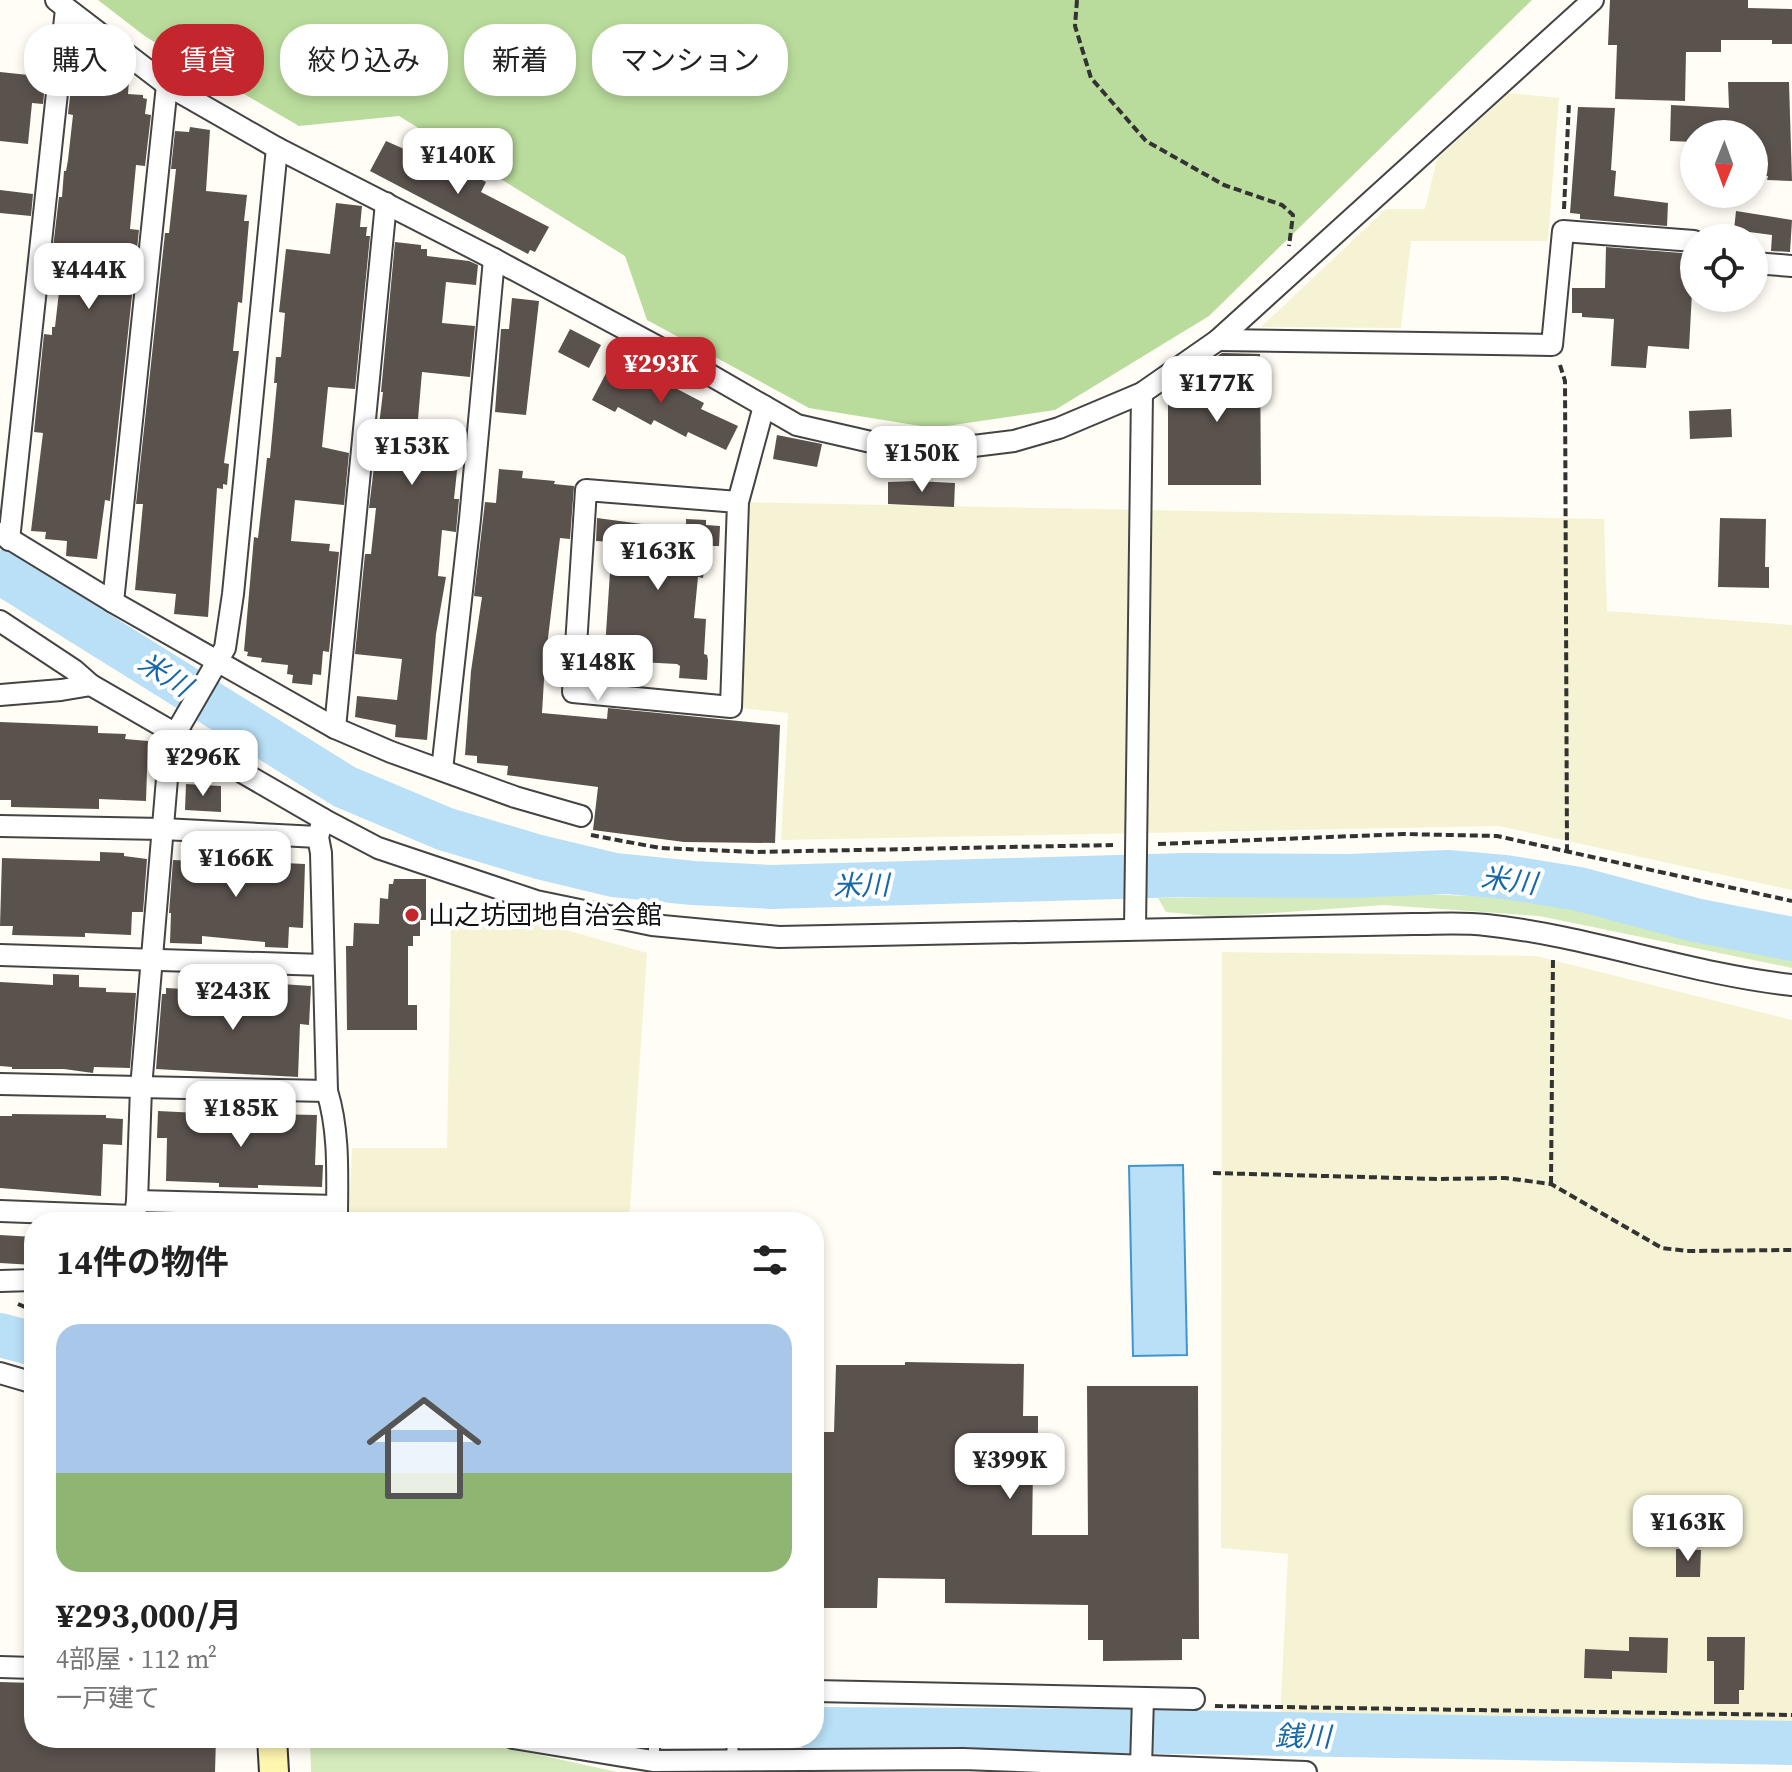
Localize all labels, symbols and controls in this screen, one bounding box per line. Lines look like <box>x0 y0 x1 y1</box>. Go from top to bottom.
chip: 購入 <box>24 24 136 96</box>
chip: 賃貸 <box>152 24 264 96</box>
chip: 絞り込み <box>280 24 448 96</box>
chip: 新着 <box>464 24 576 96</box>
chip: マンション <box>592 24 788 96</box>
north arrow <box>1680 120 1768 208</box>
map controls <box>1680 120 1768 312</box>
pin: ¥140K <box>402 128 514 196</box>
text: ¥140K <box>421 136 495 172</box>
button: locate <box>1680 224 1768 312</box>
pin: ¥444K <box>33 243 145 311</box>
text: ¥444K <box>52 251 126 287</box>
pin: ¥293K <box>605 337 717 405</box>
text: ¥293K <box>624 345 698 381</box>
pin: ¥177K <box>1161 356 1273 424</box>
text: ¥177K <box>1180 364 1254 400</box>
pin: ¥153K <box>356 419 468 487</box>
pin: ¥150K <box>866 426 978 494</box>
text: ¥153K <box>375 427 449 463</box>
text: ¥150K <box>885 434 959 470</box>
pin: ¥163K <box>602 524 714 592</box>
text: ¥163K <box>621 532 695 568</box>
pin: ¥148K <box>542 635 654 703</box>
water label: 米川 <box>131 643 201 707</box>
text: ¥148K <box>561 643 635 679</box>
pin: ¥296K <box>147 730 259 798</box>
text: ¥296K <box>166 738 240 774</box>
pin: ¥166K <box>180 831 292 899</box>
text: ¥166K <box>199 839 273 875</box>
water label: 米川 <box>1479 858 1542 903</box>
water label: 米川 <box>833 865 892 904</box>
place label: 山之坊団地自治会館 <box>428 897 662 933</box>
marker: 山之坊団地自治会館 <box>403 906 421 924</box>
pin: ¥243K <box>177 964 289 1032</box>
text: ¥243K <box>196 972 270 1008</box>
pin: ¥185K <box>185 1081 297 1149</box>
text: ¥185K <box>204 1089 278 1125</box>
icon: filters <box>748 1238 792 1282</box>
text: 14件の物件 <box>56 1239 229 1285</box>
icon: home <box>352 1376 496 1520</box>
pin: ¥399K <box>954 1433 1066 1501</box>
text: ¥399K <box>973 1441 1047 1477</box>
pin: ¥163K <box>1632 1495 1744 1563</box>
text: ¥163K <box>1651 1503 1725 1539</box>
text: ¥293,000/月 <box>56 1592 242 1638</box>
text: 4部屋 · 112 m² <box>56 1641 217 1677</box>
text: 一戸建て <box>56 1680 160 1716</box>
water label: 銭川 <box>1275 1717 1334 1756</box>

